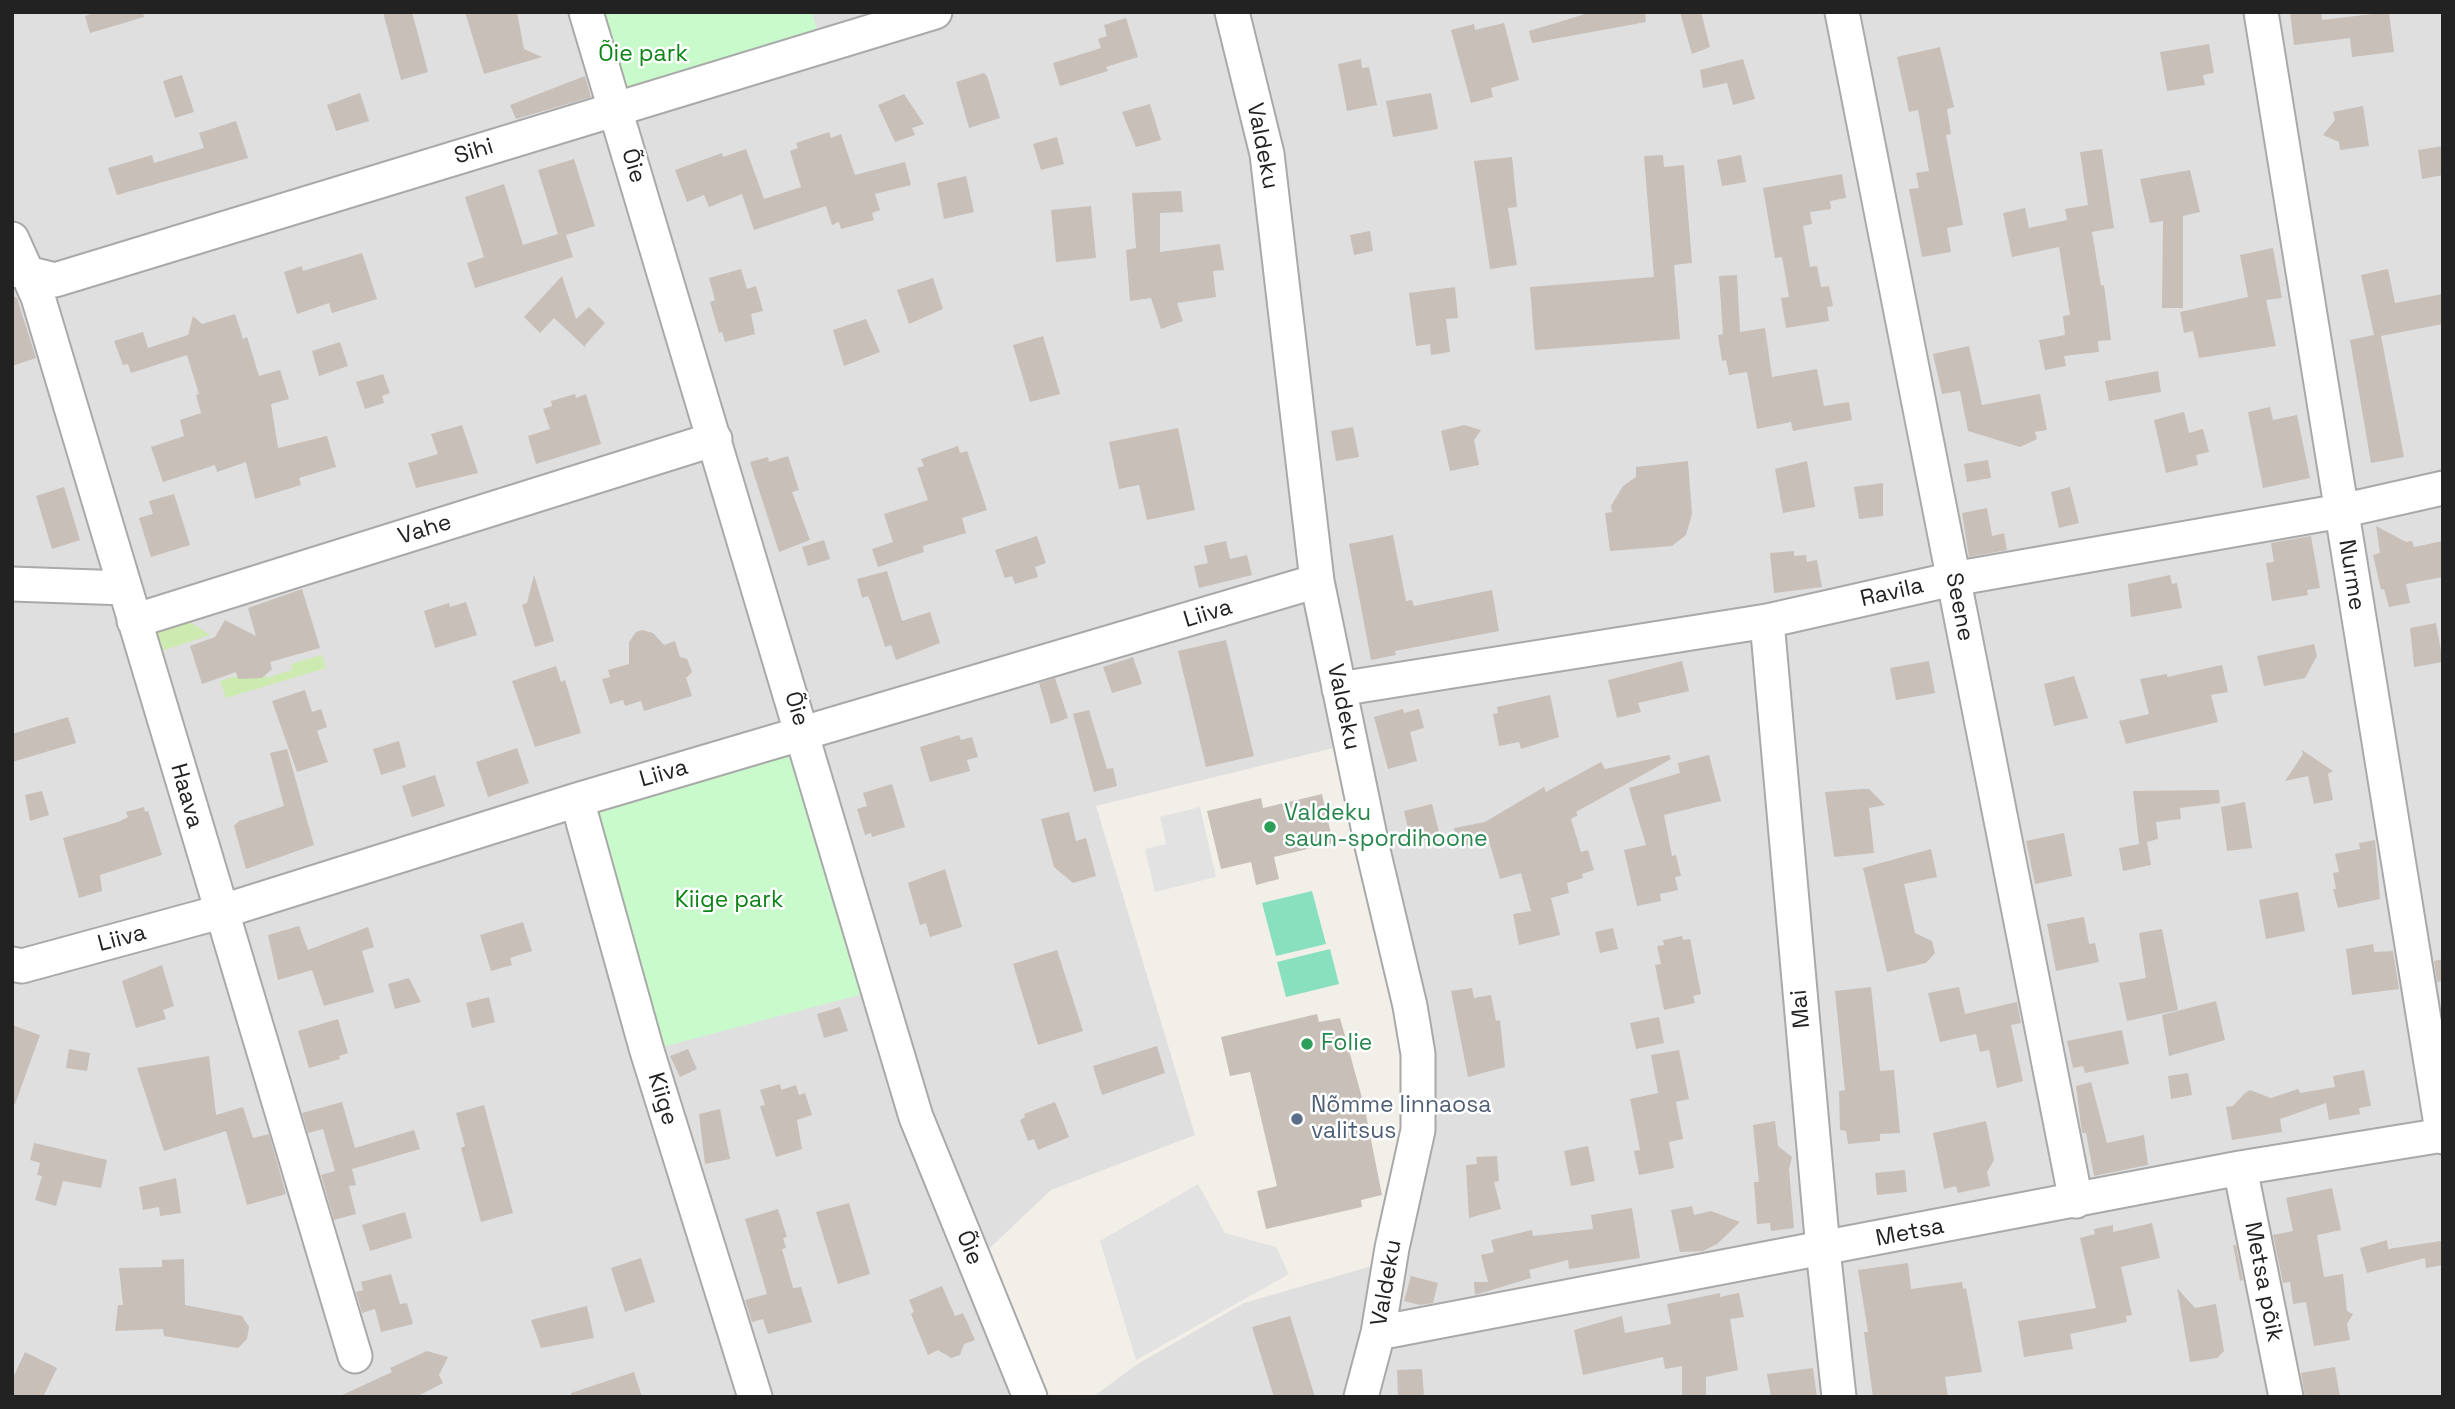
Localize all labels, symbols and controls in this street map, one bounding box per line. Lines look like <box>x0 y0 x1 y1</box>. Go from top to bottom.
park label: Õie park <box>598 41 688 69</box>
street label: Valdeku <box>1240 101 1284 191</box>
street label: Sihi <box>451 133 497 171</box>
street label: Õie <box>615 145 651 187</box>
street label: Vahe <box>395 509 455 551</box>
street label: Nurme <box>2332 538 2370 612</box>
street label: Seene <box>1939 570 1979 644</box>
street label: Ravila <box>1858 572 1926 614</box>
street label: Liiva <box>1180 594 1236 634</box>
street label: Valdeku <box>1320 662 1366 752</box>
street label: Õie <box>778 688 814 730</box>
street label: Liiva <box>637 754 691 794</box>
street label: Haava <box>164 760 208 832</box>
place label: Valdeku saun-spordihoone <box>1284 800 1488 854</box>
marker: Valdeku saun-spordihoone <box>1262 819 1278 835</box>
park label: Kiige park <box>675 887 783 915</box>
street label: Liiva <box>95 919 149 959</box>
street label: Mai <box>1786 988 1816 1030</box>
place label: Folie <box>1321 1030 1372 1058</box>
marker: Folie <box>1299 1036 1315 1052</box>
street label: Kiige <box>641 1069 683 1129</box>
place label: Nõmme linnaosa valitsus <box>1311 1092 1491 1146</box>
marker: Nõmme linnaosa valitsus <box>1289 1111 1305 1127</box>
street label: Metsa <box>1874 1213 1946 1253</box>
street label: Metsa põik <box>2238 1220 2288 1344</box>
street label: Õie <box>950 1227 988 1269</box>
street label: Valdeku <box>1366 1238 1408 1328</box>

